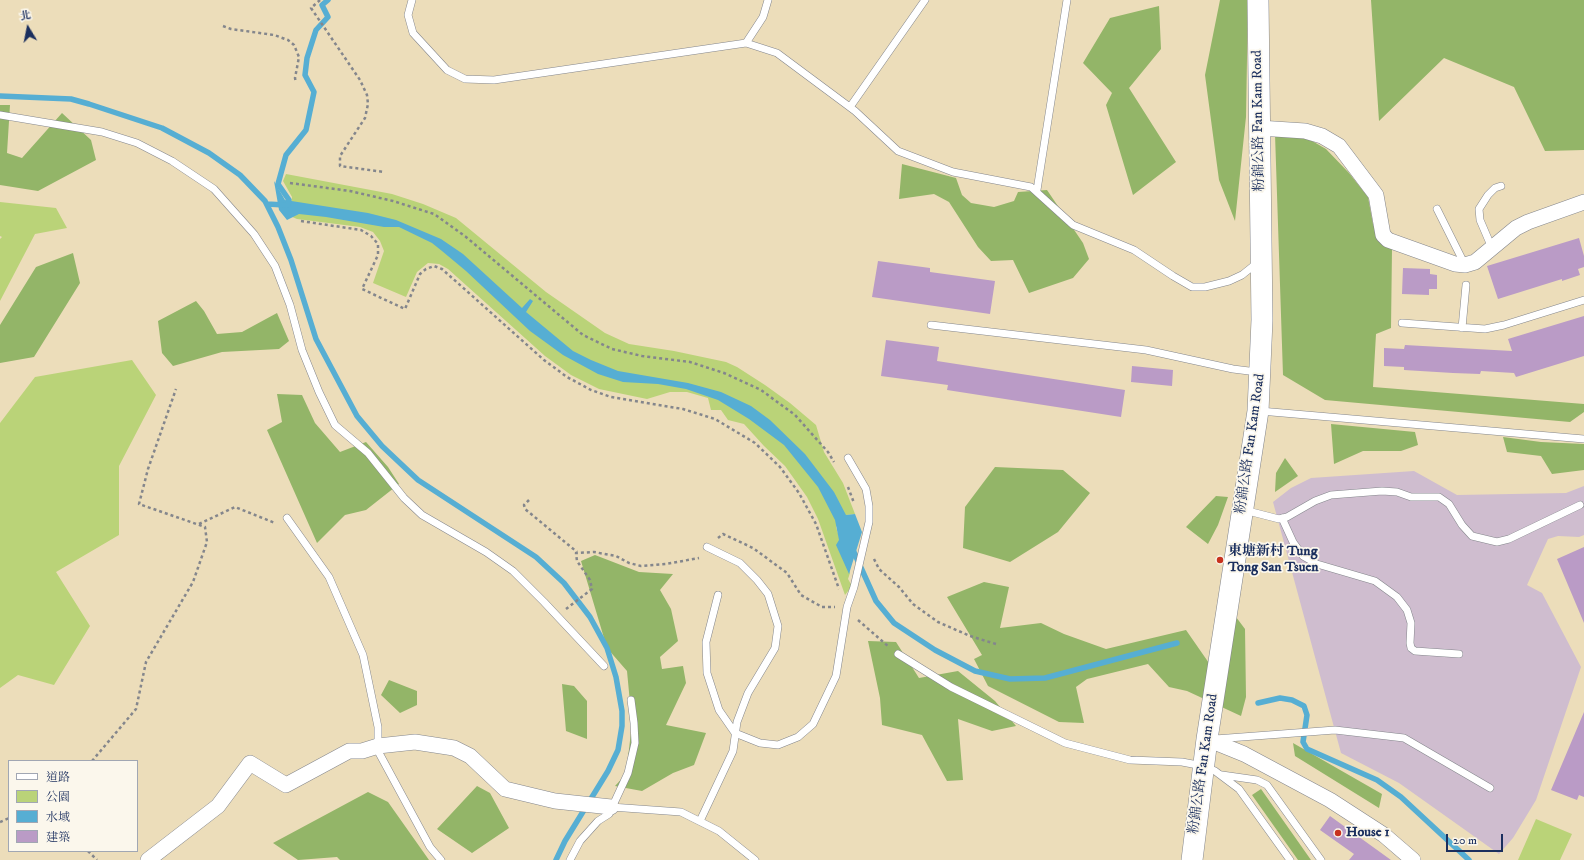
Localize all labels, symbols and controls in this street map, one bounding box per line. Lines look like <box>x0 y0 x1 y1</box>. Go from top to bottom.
north arrow <box>8 8 48 48</box>
text: 北 <box>19 8 33 24</box>
street label: 粉錦公路 Fan Kam Road <box>1249 50 1269 192</box>
street label: 粉錦公路 Fan Kam Road <box>1233 373 1269 515</box>
place label: 東塘新村 Tung Tong San Tsuen <box>1228 544 1319 576</box>
marker: 東塘新村 Tung Tong San Tsuen <box>1215 555 1225 565</box>
street label: 粉錦公路 Fan Kam Road <box>1186 693 1222 835</box>
legend <box>8 760 138 852</box>
text: 道路 <box>46 770 70 785</box>
text: 公園 <box>46 790 70 805</box>
text: 水域 <box>46 810 70 825</box>
place label: House 1 <box>1346 825 1390 841</box>
scale bar <box>1448 826 1505 852</box>
marker: House 1 <box>1333 828 1343 838</box>
text: 建築 <box>46 830 70 845</box>
text: 20 m <box>1453 833 1477 848</box>

